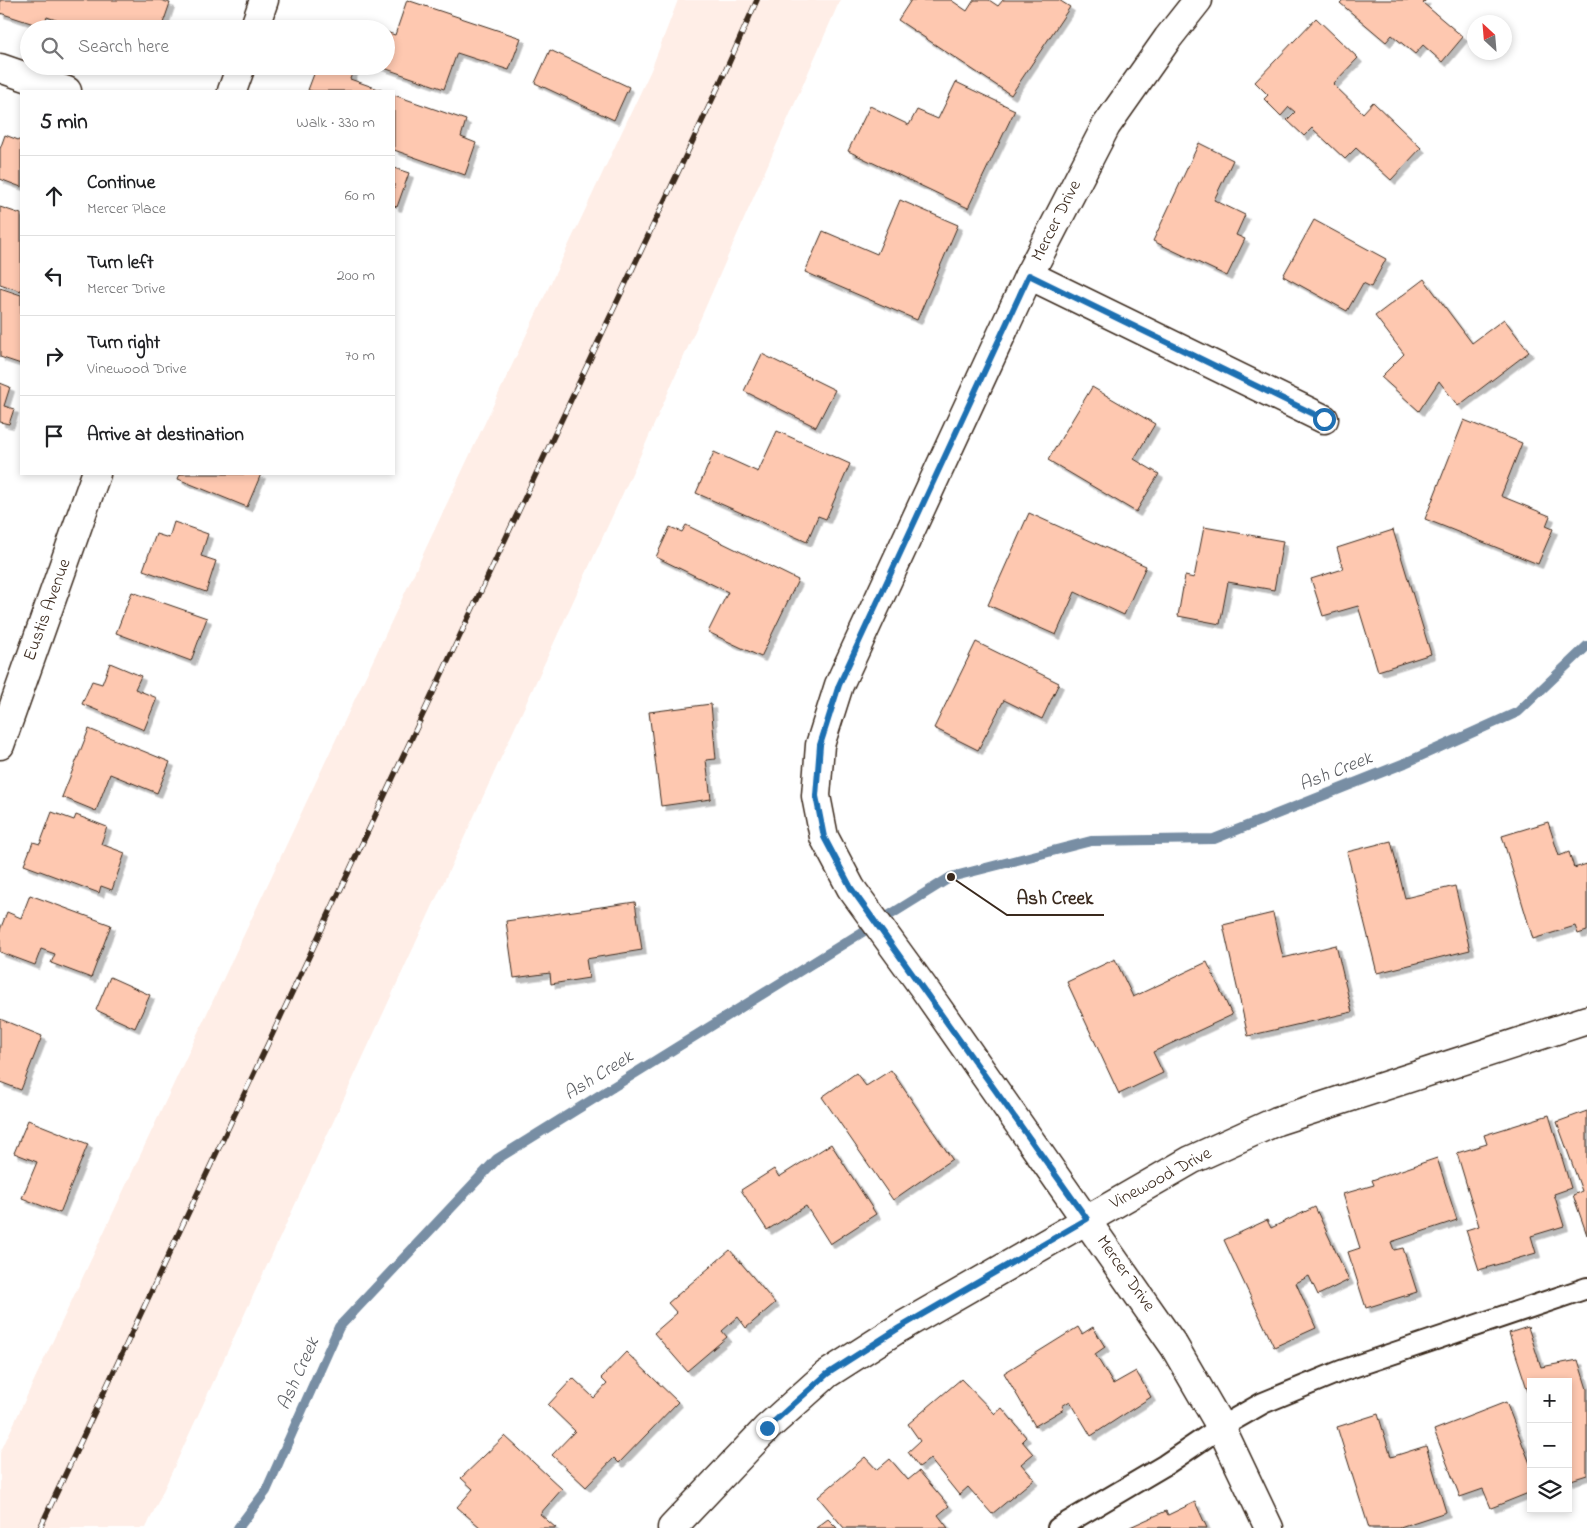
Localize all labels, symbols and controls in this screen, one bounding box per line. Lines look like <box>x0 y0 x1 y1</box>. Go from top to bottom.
north arrow <box>1467 15 1512 60</box>
search box <box>20 20 395 75</box>
icon: search <box>38 34 66 62</box>
text: Search here <box>78 34 169 61</box>
text: 5 min <box>40 108 88 138</box>
text: Walk · 330 m <box>296 111 375 135</box>
text: Continue <box>87 170 155 197</box>
street label: Mercer Drive <box>1025 175 1089 266</box>
icon: ahead <box>40 182 68 210</box>
text: 60 m <box>345 184 375 208</box>
text: Mercer Place <box>87 197 166 221</box>
text: Turn left <box>87 250 154 277</box>
icon: left <box>40 262 68 290</box>
text: 200 m <box>337 264 375 288</box>
text: Mercer Drive <box>87 277 165 301</box>
text: Turn right <box>87 330 160 357</box>
icon: right <box>40 342 68 370</box>
text: 70 m <box>345 344 375 368</box>
text: Vinewood Drive <box>87 357 187 381</box>
route start <box>1313 408 1336 431</box>
icon: arrive <box>40 422 68 450</box>
text: Arrive at destination <box>87 422 244 449</box>
street label: Eustis Avenue <box>17 554 79 665</box>
water label: Ash Creek <box>1295 745 1377 799</box>
callout: Ash Creek <box>1007 881 1104 915</box>
text: Ash Creek <box>1017 886 1094 913</box>
water label: Ash Creek <box>559 1044 639 1108</box>
street label: Vinewood Drive <box>1105 1141 1217 1217</box>
street label: Mercer Drive <box>1089 1230 1162 1318</box>
water label: Ash Creek <box>271 1333 327 1415</box>
map controls <box>1527 1378 1572 1513</box>
button: + <box>1527 1378 1572 1423</box>
route end <box>756 1417 779 1440</box>
button: − <box>1527 1423 1572 1468</box>
button: layers <box>1527 1468 1572 1513</box>

